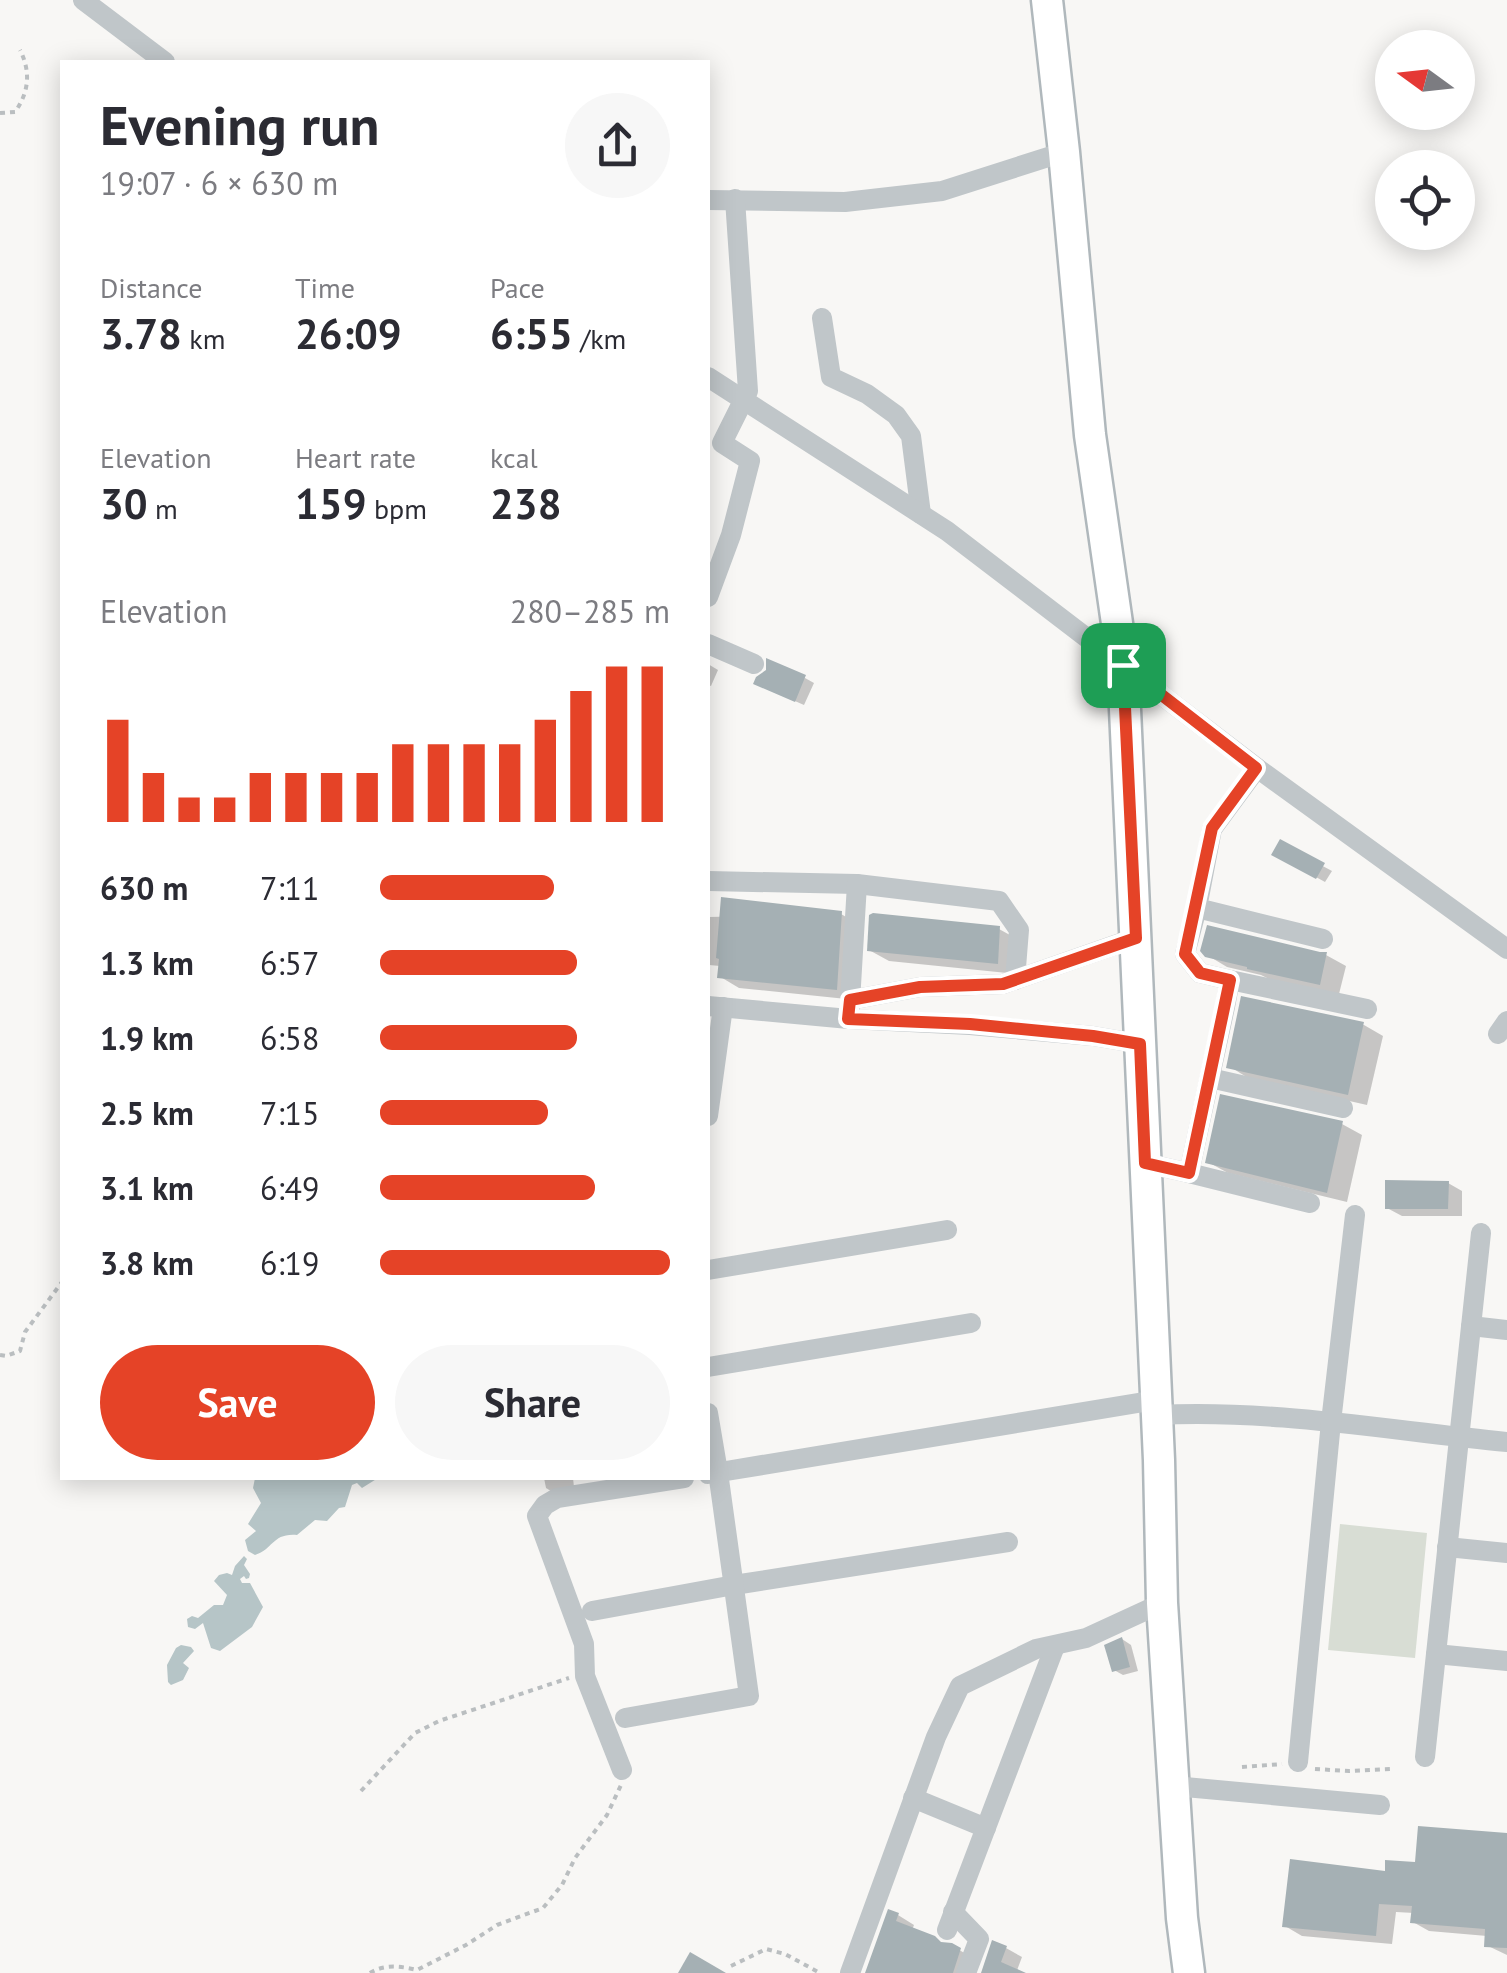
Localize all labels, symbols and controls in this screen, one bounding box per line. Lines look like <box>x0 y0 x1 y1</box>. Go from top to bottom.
north arrow <box>1375 30 1475 130</box>
map controls <box>1375 30 1475 250</box>
text: Evening run <box>100 89 380 160</box>
button: share <box>565 93 670 198</box>
button: locate <box>1375 150 1475 250</box>
text: 19:07 · 6 × 630 m <box>100 162 338 204</box>
text: Distance <box>100 269 203 306</box>
text: Time <box>295 269 355 306</box>
text: Pace <box>490 269 545 306</box>
text: 3.78 <box>100 306 182 361</box>
text: 26:09 <box>295 306 402 361</box>
text: 6:55 <box>490 306 573 361</box>
text: km <box>182 320 225 357</box>
text: /km <box>573 320 626 357</box>
text: Elevation <box>100 439 212 476</box>
text: Heart rate <box>295 439 416 476</box>
text: kcal <box>490 439 538 476</box>
text: 30 <box>100 476 148 531</box>
text: 159 <box>295 476 366 531</box>
text: 238 <box>490 476 561 531</box>
text: m <box>148 490 178 527</box>
text: bpm <box>366 490 427 527</box>
text: Elevation <box>100 590 227 632</box>
text: 280–285 m <box>510 590 670 632</box>
pin <box>1081 623 1166 708</box>
icon: arrive <box>1096 638 1151 693</box>
text: 630 m <box>100 867 188 909</box>
text: 7:11 <box>260 867 319 909</box>
text: 1.3 km <box>100 942 194 984</box>
text: 6:57 <box>260 942 319 984</box>
text: 1.9 km <box>100 1017 194 1059</box>
text: 6:58 <box>260 1017 319 1059</box>
text: 2.5 km <box>100 1092 194 1134</box>
text: 7:15 <box>260 1092 319 1134</box>
text: 3.1 km <box>100 1167 194 1209</box>
text: 6:49 <box>260 1167 319 1209</box>
text: 3.8 km <box>100 1242 194 1284</box>
text: 6:19 <box>260 1242 319 1284</box>
button: Save <box>100 1345 375 1460</box>
button: Share <box>395 1345 670 1460</box>

